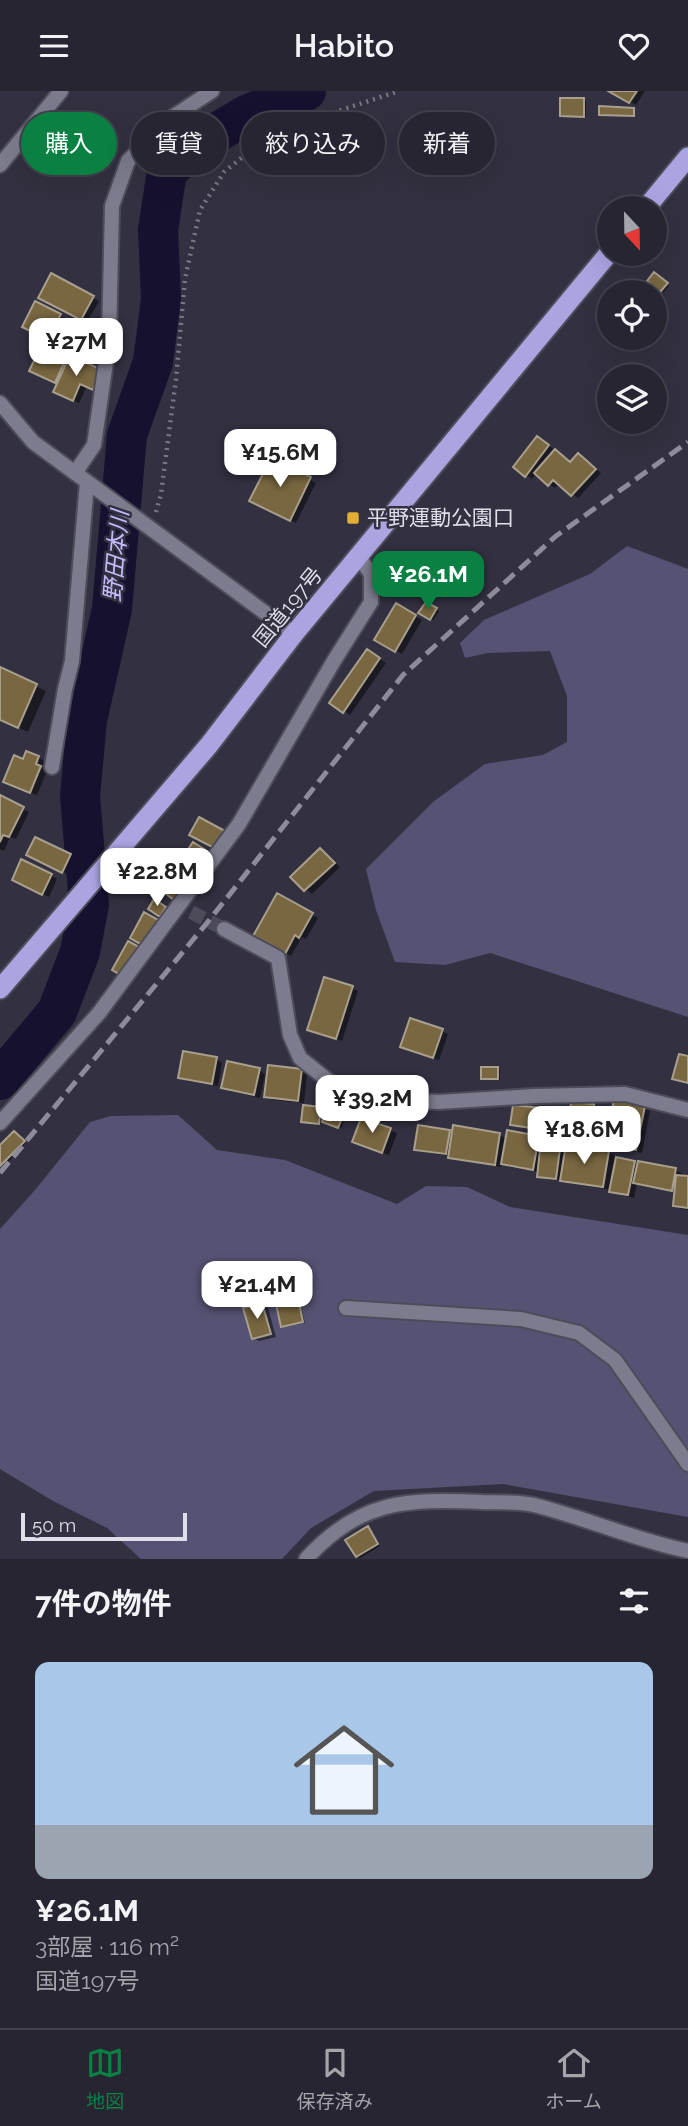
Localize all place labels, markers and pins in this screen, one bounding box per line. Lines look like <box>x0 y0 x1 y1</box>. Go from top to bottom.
pin: ¥27M <box>35 319 117 378</box>
pin: ¥15.6M <box>223 429 337 489</box>
place label: 平野運動公園口 <box>367 505 514 530</box>
marker: 平野運動公園口 <box>345 510 361 526</box>
pin: ¥26.1M <box>371 552 485 611</box>
pin: ¥22.8M <box>100 849 214 908</box>
pin: ¥39.2M <box>315 1075 429 1135</box>
pin: ¥18.6M <box>527 1107 641 1166</box>
pin: ¥21.4M <box>200 1261 314 1321</box>

